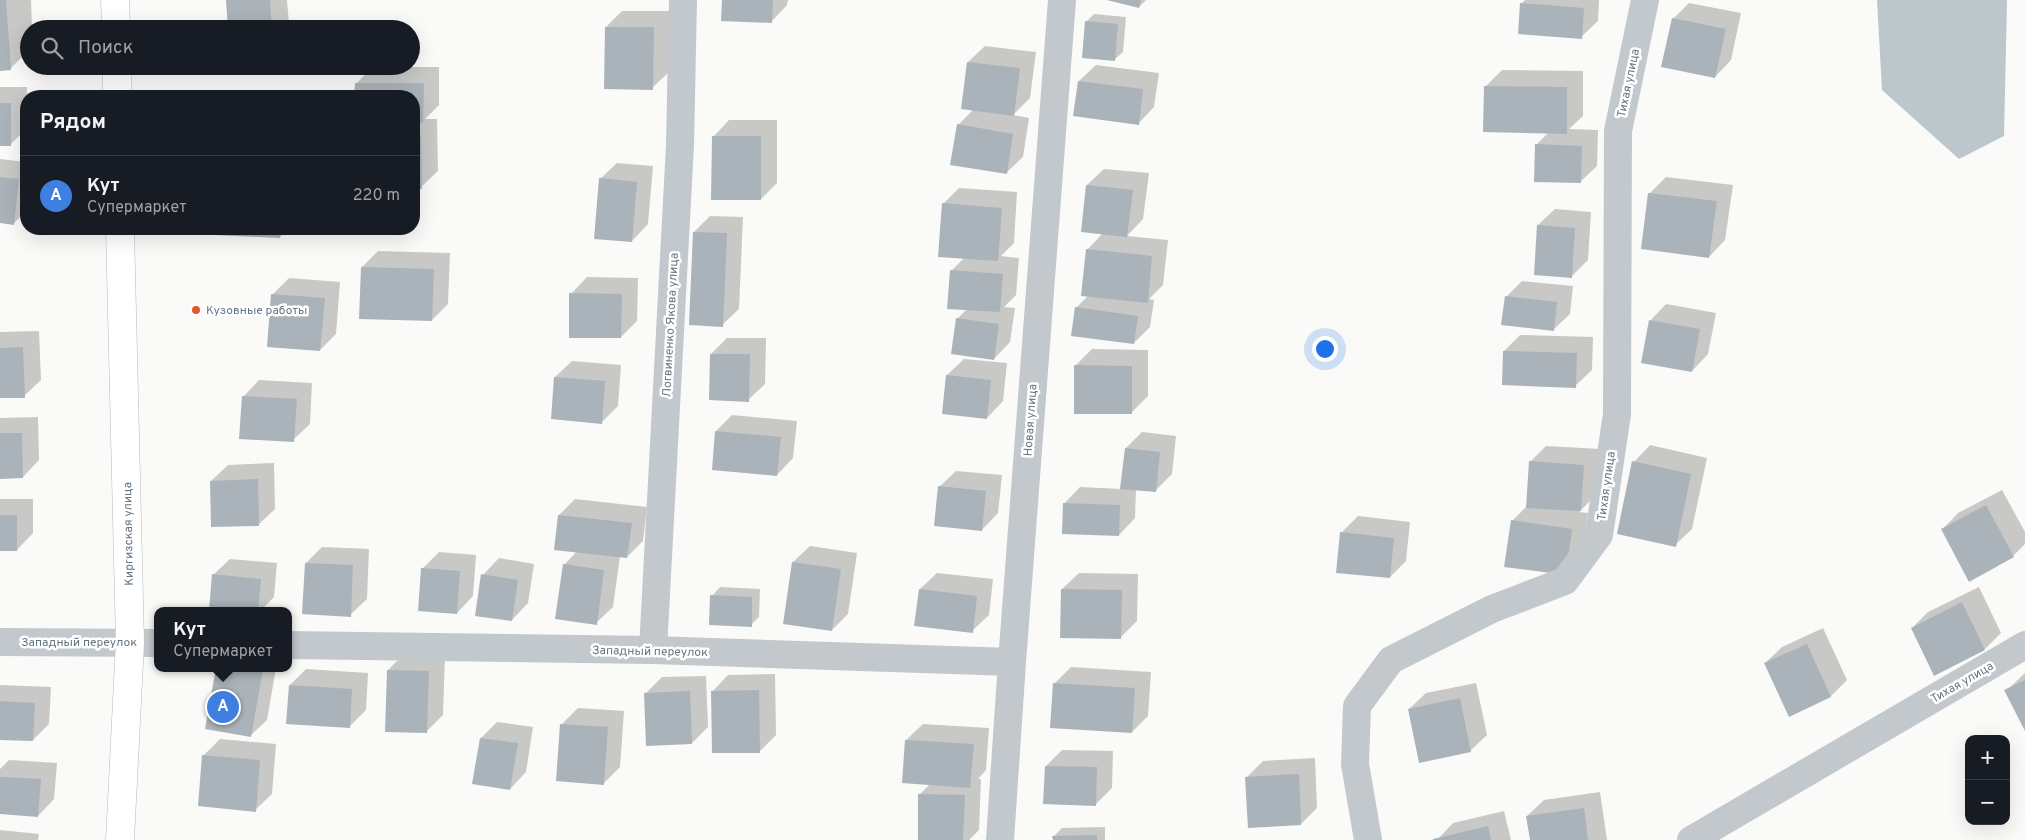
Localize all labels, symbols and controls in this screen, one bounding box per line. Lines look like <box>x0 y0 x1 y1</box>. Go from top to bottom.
search box <box>20 20 420 75</box>
icon: search <box>38 34 66 62</box>
text: Поиск <box>78 36 134 60</box>
street label: Тихая улица <box>1614 47 1644 119</box>
text: Рядом <box>40 109 106 136</box>
text: Кут <box>87 174 120 198</box>
text: A <box>50 186 62 206</box>
text: 220 m <box>353 186 400 206</box>
text: Супермаркет <box>87 198 187 218</box>
street label: Логвиненко Якова улица <box>659 252 683 398</box>
place label: Кузовные работы <box>206 303 307 319</box>
marker: Кузовные работы <box>190 304 202 316</box>
your location <box>1312 336 1338 362</box>
street label: Новая улица <box>1020 383 1042 457</box>
street label: Тихая улица <box>1594 451 1620 522</box>
street label: Киргизская улица <box>120 482 138 586</box>
popup <box>154 607 292 672</box>
text: Кут <box>173 618 206 642</box>
street label: Западный переулок <box>21 635 137 651</box>
text: Супермаркет <box>173 642 273 662</box>
street label: Западный переулок <box>592 643 708 661</box>
street label: Тихая улица <box>1928 659 1997 707</box>
pin: A <box>207 688 239 726</box>
map controls <box>1965 735 2010 825</box>
button: + <box>1965 735 2010 780</box>
button: − <box>1965 780 2010 825</box>

